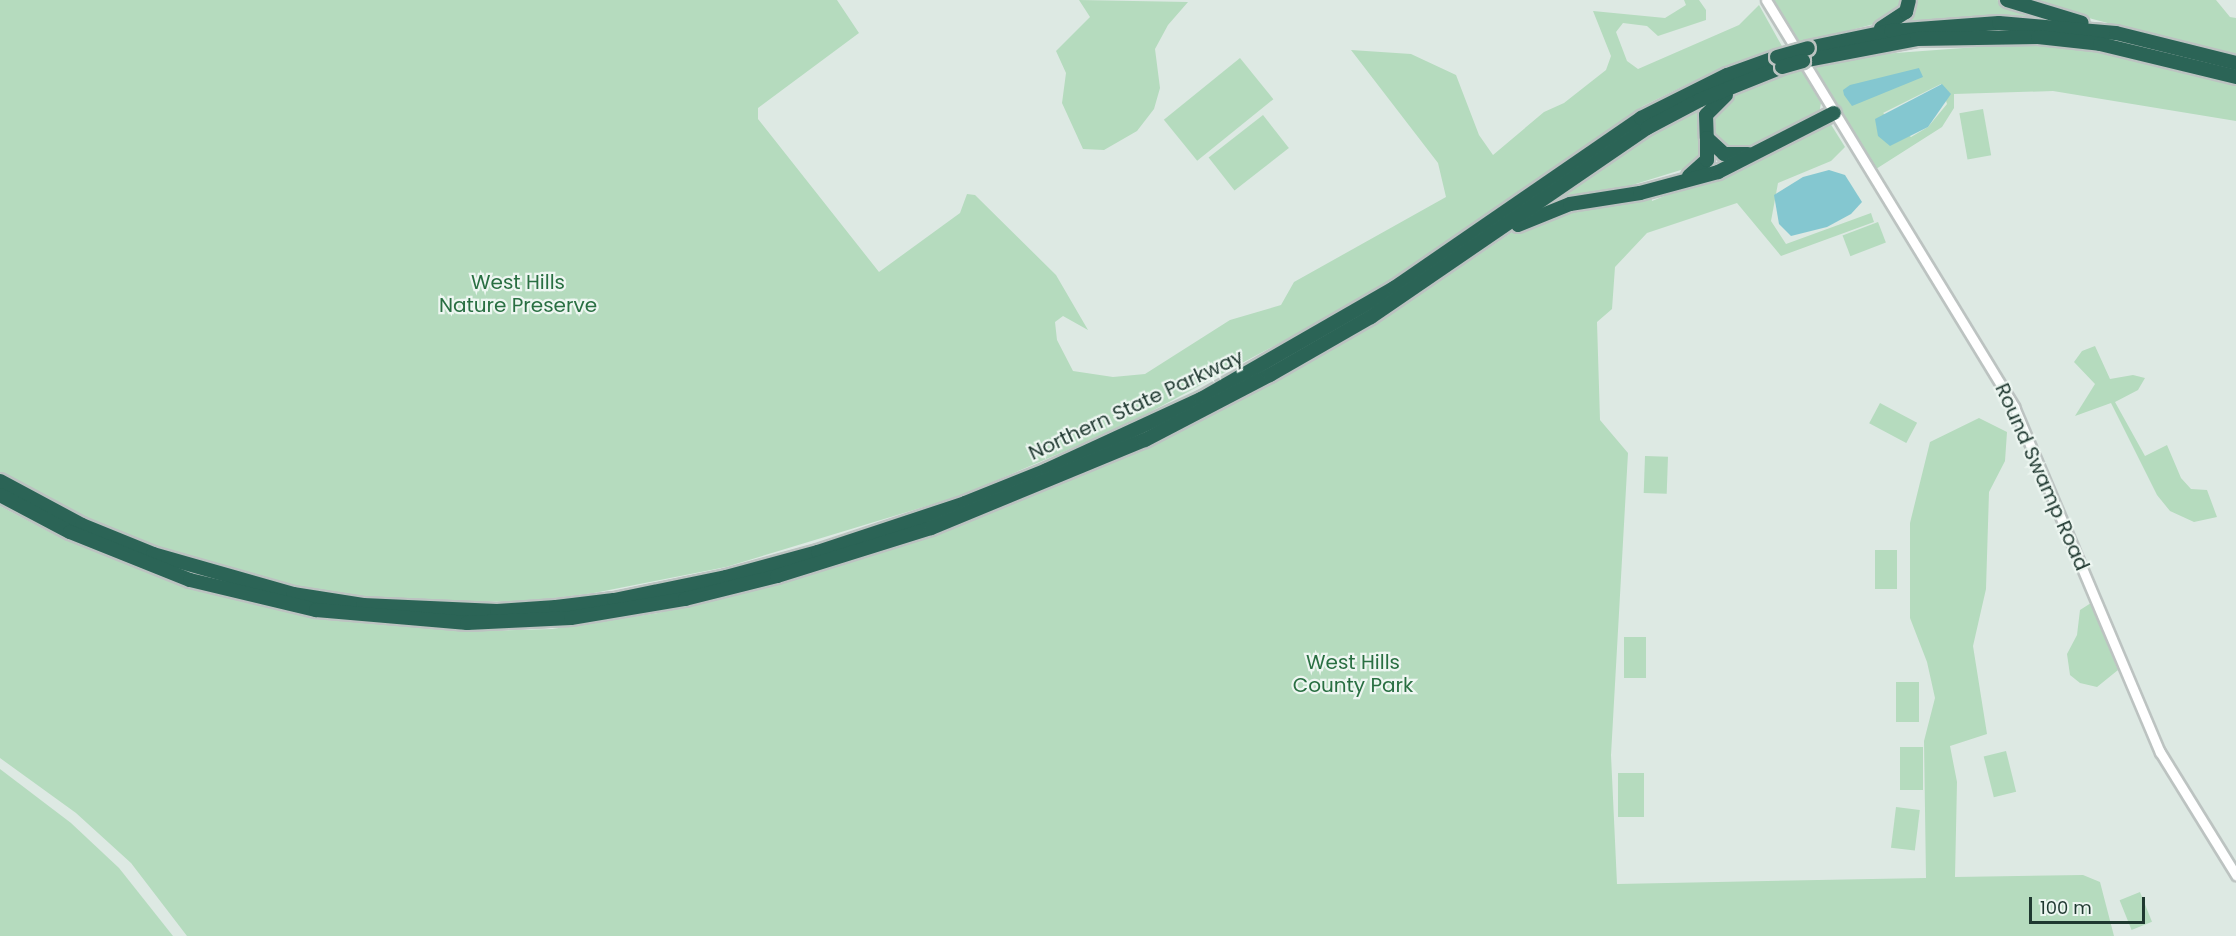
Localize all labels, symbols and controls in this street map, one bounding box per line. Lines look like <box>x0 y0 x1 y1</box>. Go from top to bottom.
park label: West Hills Nature Preserve <box>439 271 597 318</box>
street label: Northern State Parkway <box>1025 345 1247 465</box>
street label: Round Swamp Road <box>1990 380 2094 574</box>
park label: West Hills County Park <box>1293 651 1413 698</box>
scale bar <box>2032 885 2148 923</box>
text: 100 m <box>2040 895 2092 920</box>

